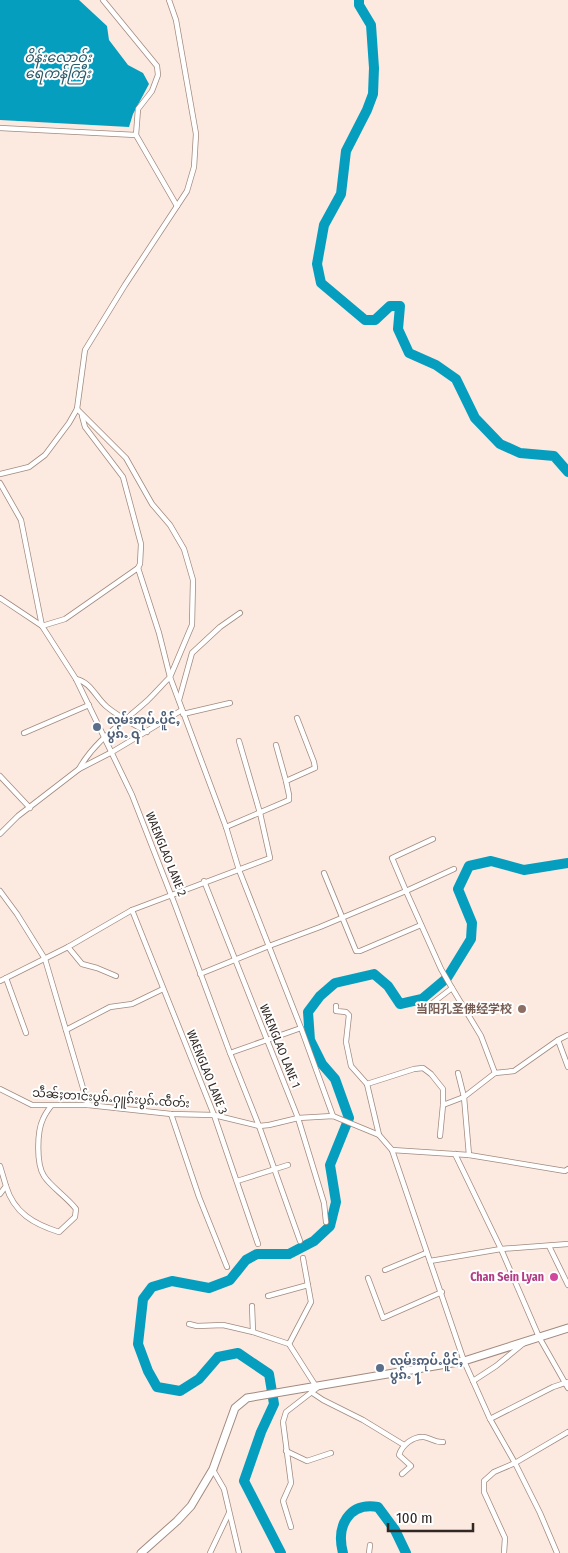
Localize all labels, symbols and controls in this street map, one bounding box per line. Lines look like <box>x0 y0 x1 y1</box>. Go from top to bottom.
water label: ဝိန်းလောဝ်း ရေကန်ကြီး <box>24 47 93 85</box>
place label: လုမ်းဢုပ်ႉပိူင်ႇ ပွၵ်ႉ ႖ <box>107 710 181 744</box>
marker: လုမ်းဢုပ်ႉပိူင်ႇ ပွၵ်ႉ ႖ <box>91 721 103 733</box>
street label: WAENGLAO LANE 2 <box>143 810 189 898</box>
street label: WAENGLAO LANE 1 <box>257 1002 303 1090</box>
place label: 当阳孔圣佛经学校 <box>416 1002 512 1016</box>
marker: 当阳孔圣佛经学校 <box>516 1003 528 1015</box>
street label: WAENGLAO LANE 3 <box>184 1028 230 1116</box>
street label: သဵၼ်ႈတၢင်းပွၵ်ႉႁူၵ်းပွၵ်ႉၸဵတ်း <box>32 1084 190 1113</box>
place label: Chan Sein Lyan <box>470 1270 544 1284</box>
marker: Chan Sein Lyan <box>548 1271 560 1283</box>
place label: လုမ်းဢုပ်ႉပိူင်ႇ ပွၵ်ႉ ႑ <box>390 1351 464 1385</box>
marker: လုမ်းဢုပ်ႉပိူင်ႇ ပွၵ်ႉ ႑ <box>374 1362 386 1374</box>
scale bar <box>388 1500 473 1532</box>
text: 100 m <box>396 1509 433 1527</box>

